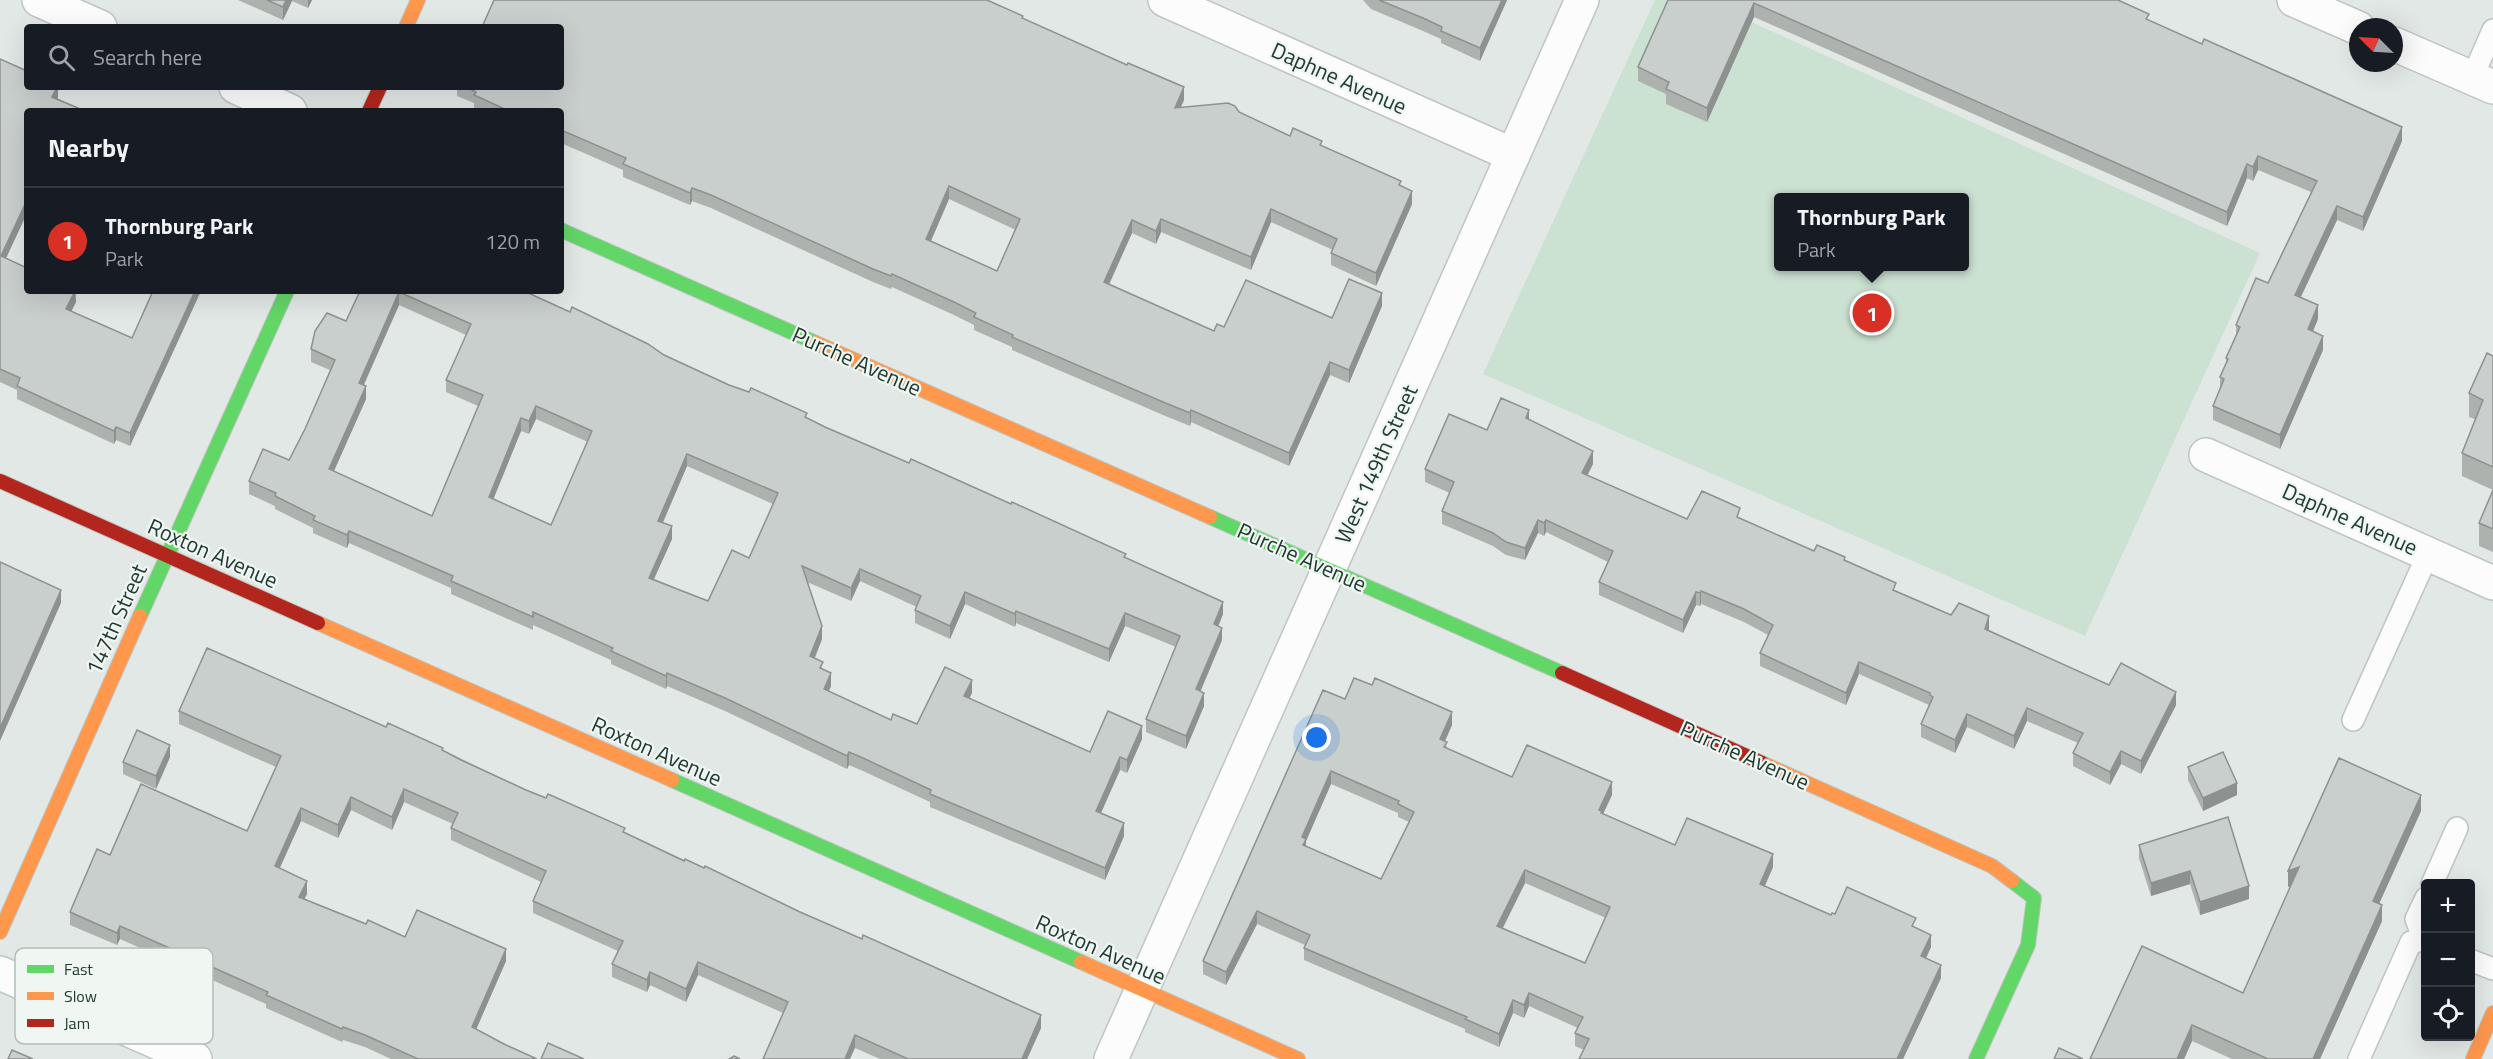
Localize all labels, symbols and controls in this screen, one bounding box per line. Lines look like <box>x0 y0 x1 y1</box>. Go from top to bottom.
north arrow <box>2349 18 2403 72</box>
search box <box>24 24 564 90</box>
street label: Daphne Avenue <box>1266 33 1412 123</box>
text: Search here <box>93 40 202 74</box>
icon: search <box>45 41 78 74</box>
text: Nearby <box>48 128 129 167</box>
popup <box>1774 193 1969 271</box>
text: Thornburg Park <box>1797 200 1946 234</box>
text: Thornburg Park <box>105 209 253 243</box>
text: 1 <box>62 226 73 257</box>
text: 120 m <box>485 226 540 257</box>
text: Park <box>1797 234 1836 265</box>
text: Park <box>105 243 143 274</box>
pin: 1 <box>1852 290 1892 336</box>
street label: Purche Avenue <box>787 317 927 405</box>
street label: West 149th Street <box>1326 379 1426 549</box>
street label: Daphne Avenue <box>2277 474 2423 564</box>
street label: Roxton Avenue <box>142 509 284 597</box>
street label: Purche Avenue <box>1232 513 1372 601</box>
street label: 147th Street <box>76 558 156 680</box>
street label: Roxton Avenue <box>586 707 728 795</box>
street label: Purche Avenue <box>1675 711 1815 799</box>
your location <box>1302 723 1331 752</box>
map controls <box>2421 879 2475 1041</box>
button: + <box>2421 879 2475 933</box>
street label: Roxton Avenue <box>1030 905 1172 993</box>
button: − <box>2421 933 2475 987</box>
legend <box>15 948 213 1044</box>
text: Fast <box>64 957 93 981</box>
text: Slow <box>64 984 97 1008</box>
button: locate <box>2421 987 2475 1041</box>
text: Jam <box>64 1011 90 1035</box>

